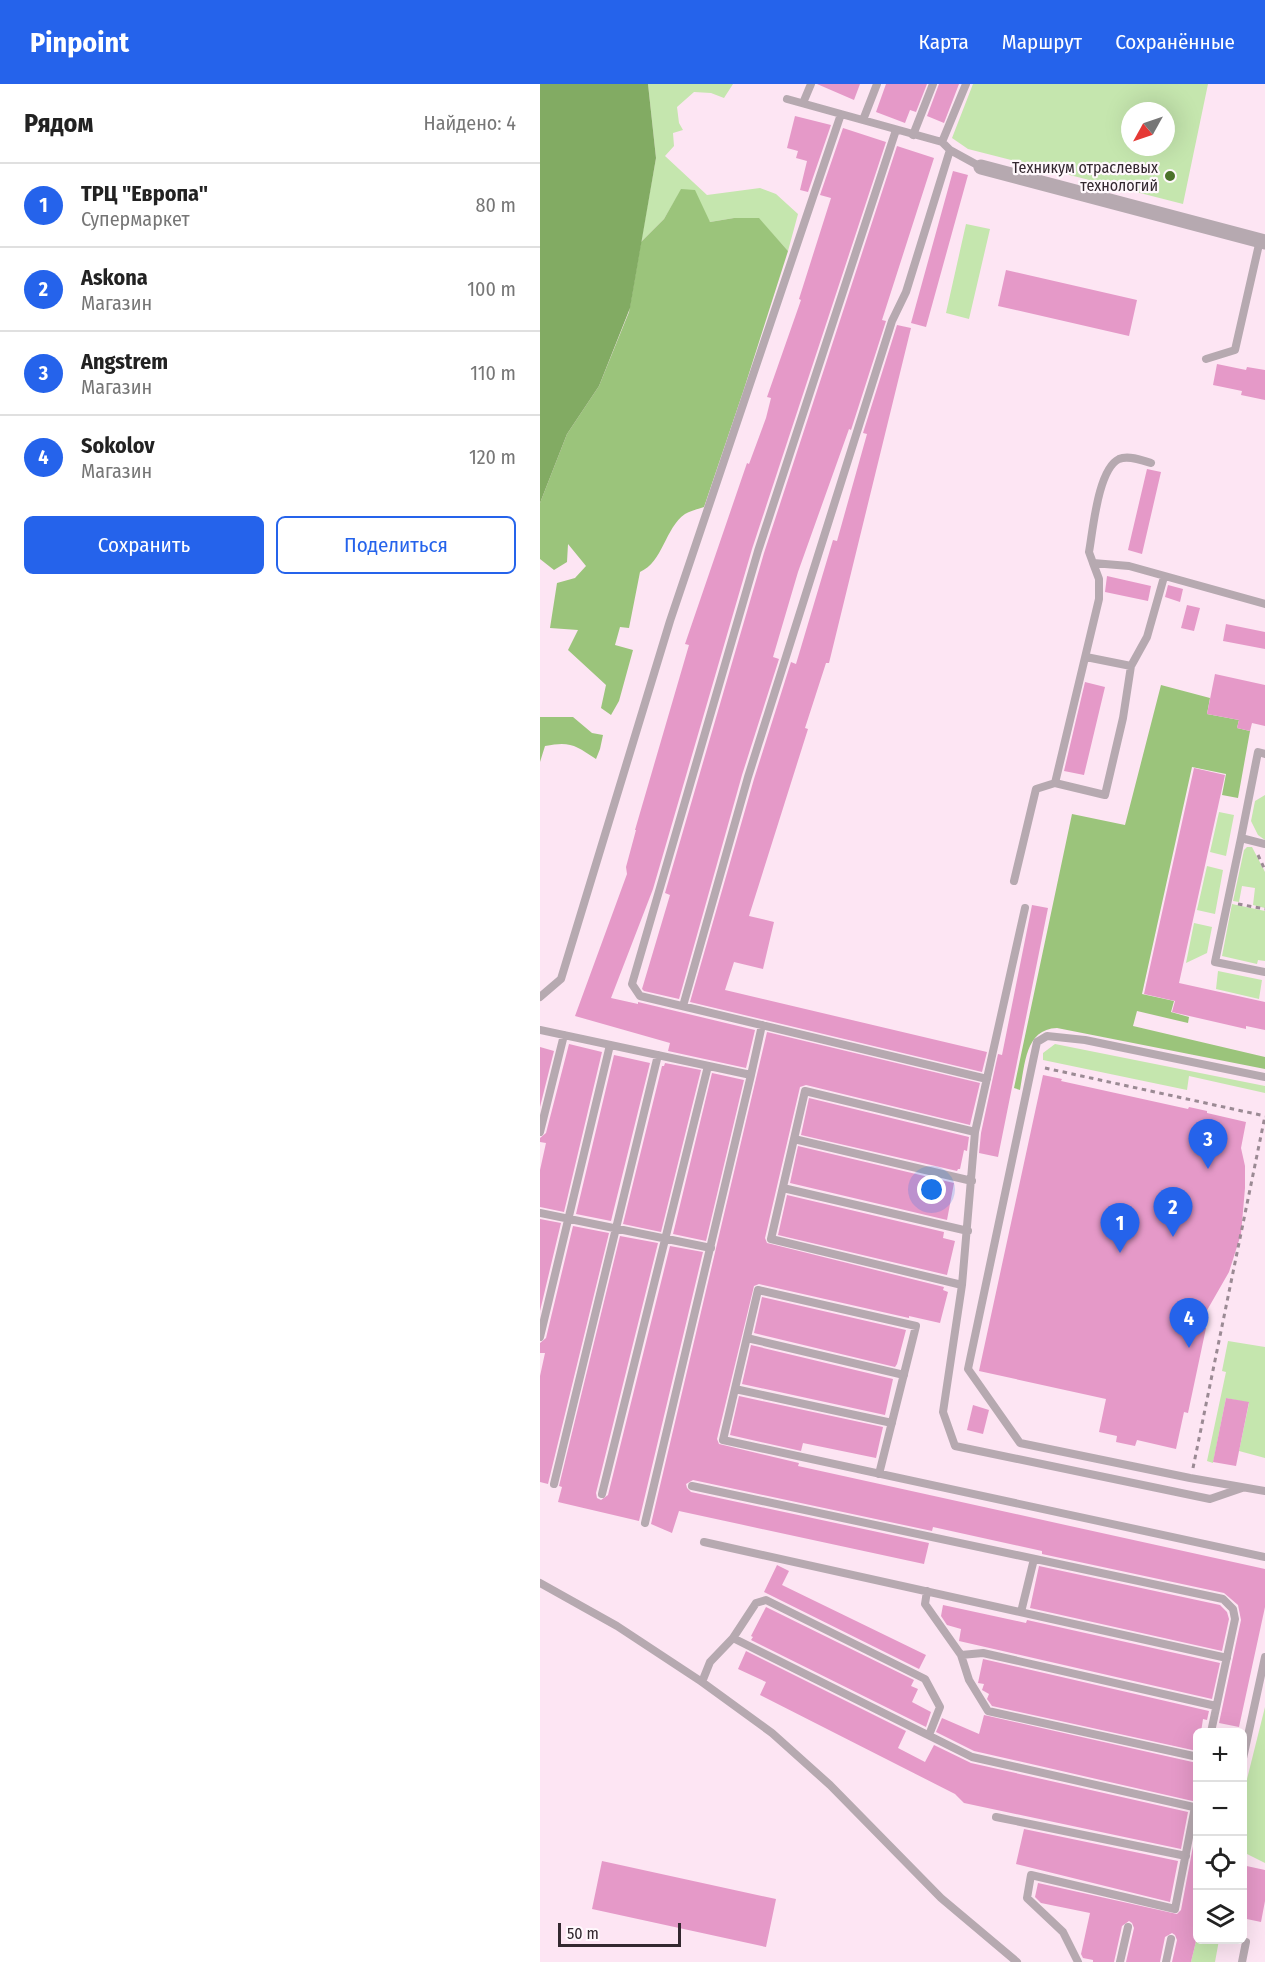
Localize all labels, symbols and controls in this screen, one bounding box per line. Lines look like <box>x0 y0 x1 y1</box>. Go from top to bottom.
text: Pinpoint <box>30 26 129 59</box>
text: Карта <box>919 29 969 55</box>
text: Маршрут <box>1002 29 1082 55</box>
text: Сохранённые <box>1115 29 1235 55</box>
north arrow <box>1121 102 1175 156</box>
text: Рядом <box>24 108 93 139</box>
text: Найдено: 4 <box>424 111 516 135</box>
place label: Техникум отраслевых технологий <box>1012 158 1158 195</box>
marker: Техникум отраслевых технологий <box>1163 169 1177 183</box>
text: ТРЦ "Европа" <box>81 180 208 207</box>
text: 1 <box>39 193 48 217</box>
text: 80 m <box>476 193 516 217</box>
text: Супермаркет <box>81 207 190 231</box>
text: Askona <box>81 264 148 291</box>
text: 2 <box>39 277 48 301</box>
text: 100 m <box>467 277 516 301</box>
text: Магазин <box>81 291 152 315</box>
text: Angstrem <box>81 348 168 375</box>
text: 3 <box>39 361 48 385</box>
text: 110 m <box>470 361 516 385</box>
text: Магазин <box>81 375 152 399</box>
text: Sokolov <box>81 432 155 459</box>
text: 4 <box>38 445 49 469</box>
text: 120 m <box>469 445 516 469</box>
text: Магазин <box>81 459 152 483</box>
button: Сохранить <box>24 516 264 574</box>
button: Поделиться <box>276 516 516 574</box>
pin: 3 <box>1188 1120 1228 1169</box>
your location <box>917 1175 946 1204</box>
pin: 2 <box>1154 1188 1192 1237</box>
pin: 1 <box>1100 1204 1140 1253</box>
pin: 4 <box>1170 1298 1208 1348</box>
map controls <box>1193 1728 1247 1944</box>
button: + <box>1193 1728 1247 1782</box>
button: − <box>1193 1782 1247 1836</box>
button: locate <box>1193 1836 1247 1890</box>
button: layers <box>1193 1890 1247 1944</box>
scale bar <box>558 1920 681 1948</box>
text: 50 m <box>567 1924 599 1943</box>

